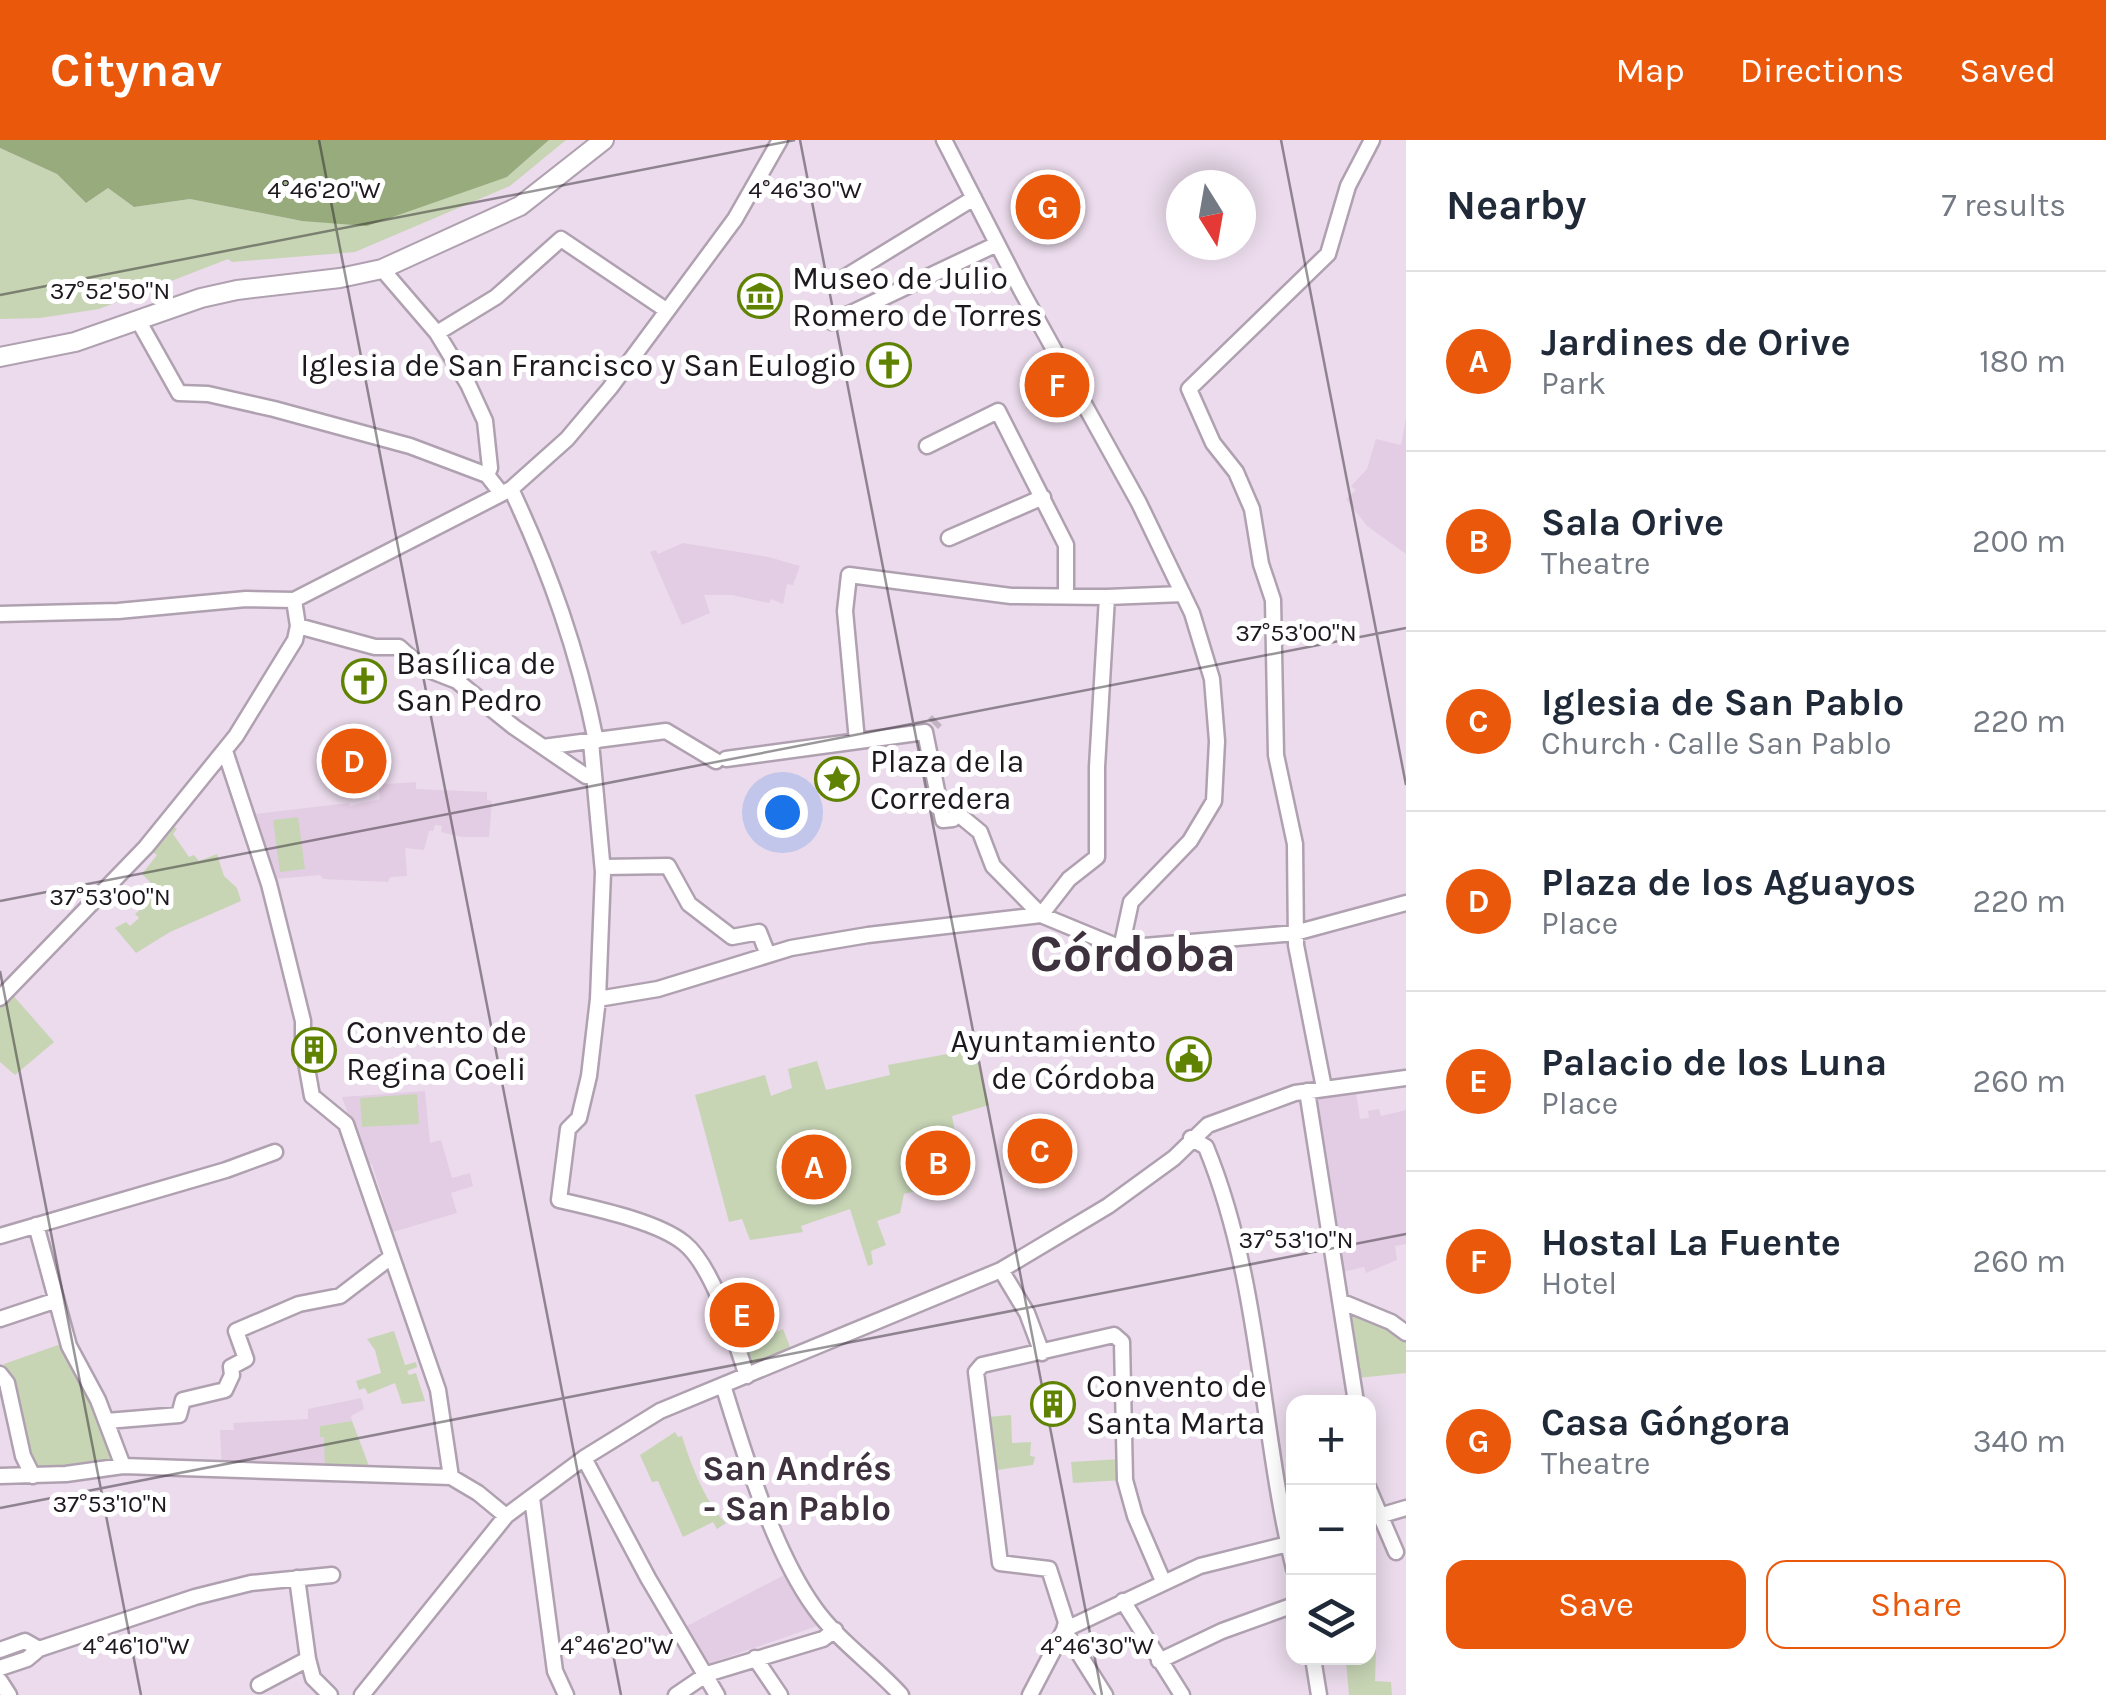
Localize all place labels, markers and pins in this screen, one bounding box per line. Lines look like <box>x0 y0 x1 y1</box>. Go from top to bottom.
pin: G <box>1016 170 1080 244</box>
place label: Museo de Julio Romero de Torres <box>792 260 1042 334</box>
museum icon: Museo de Julio Romero de Torres <box>737 273 783 319</box>
church icon: Iglesia de San Francisco y San Eulogio <box>866 342 912 388</box>
place label: Iglesia de San Francisco y San Eulogio <box>300 347 856 384</box>
pin: F <box>1024 348 1090 422</box>
place label: Basílica de San Pedro <box>396 645 555 719</box>
church icon: Basílica de San Pedro <box>341 658 387 704</box>
pin: D <box>322 724 386 798</box>
place label: Plaza de la Corredera <box>870 743 1024 817</box>
place icon: Plaza de la Corredera <box>814 756 860 802</box>
place label: Convento de Regina Coeli <box>346 1014 527 1088</box>
place label: Ayuntamiento de Córdoba <box>951 1023 1156 1097</box>
building icon: Convento de Regina Coeli <box>291 1027 337 1073</box>
public building icon: Ayuntamiento de Córdoba <box>1166 1036 1212 1082</box>
pin: C <box>1008 1114 1072 1188</box>
pin: B <box>906 1126 970 1200</box>
pin: A <box>782 1130 846 1204</box>
pin: E <box>710 1278 774 1352</box>
place label: Convento de Santa Marta <box>1086 1368 1267 1442</box>
building icon: Convento de Santa Marta <box>1030 1381 1076 1427</box>

